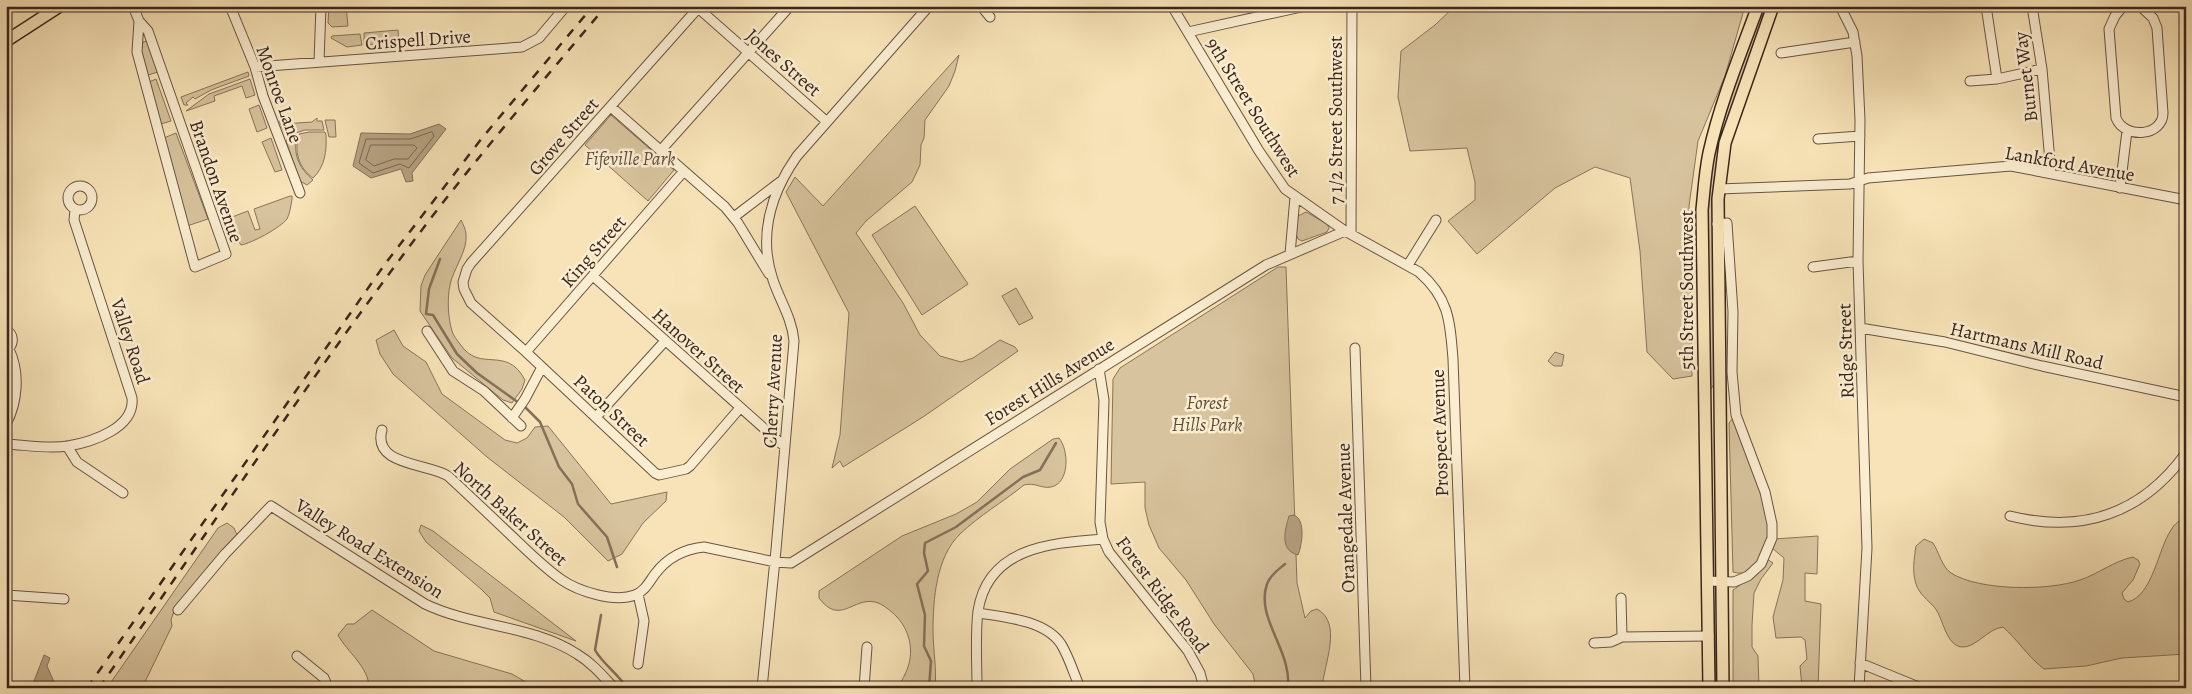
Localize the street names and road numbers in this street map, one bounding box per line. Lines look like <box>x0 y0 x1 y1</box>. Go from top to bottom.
street label: Crispell Drive <box>364 23 472 57</box>
street label: Jones Street <box>740 23 827 103</box>
street label: Burnet Way <box>2007 30 2044 124</box>
street label: 9th Street Southwest <box>1200 33 1307 182</box>
street label: 7 1/2 Street Southwest <box>1323 36 1349 204</box>
street label: Monroe Lane <box>249 42 309 147</box>
street label: Grove Street <box>523 92 605 181</box>
street label: Brandon Avenue <box>183 117 249 246</box>
street label: Lankford Avenue <box>2003 140 2137 188</box>
street label: King Street <box>555 210 632 293</box>
street label: 5th Street Southwest <box>1674 210 1700 370</box>
street label: Valley Road <box>104 294 156 388</box>
street label: Hanover Street <box>646 302 750 399</box>
street label: Ridge Street <box>1831 303 1861 399</box>
street label: Hartmans Mill Road <box>1948 316 2107 376</box>
street label: Forest Hills Avenue <box>980 332 1119 432</box>
street label: Cherry Avenue <box>757 333 789 449</box>
street label: Paton Street <box>568 369 655 453</box>
street label: Prospect Avenue <box>1425 369 1455 497</box>
street label: Orangedale Avenue <box>1330 443 1362 593</box>
street label: North Baker Street <box>447 455 573 572</box>
street label: Valley Road Extension <box>289 492 449 605</box>
street label: Forest Ridge Road <box>1110 531 1215 659</box>

